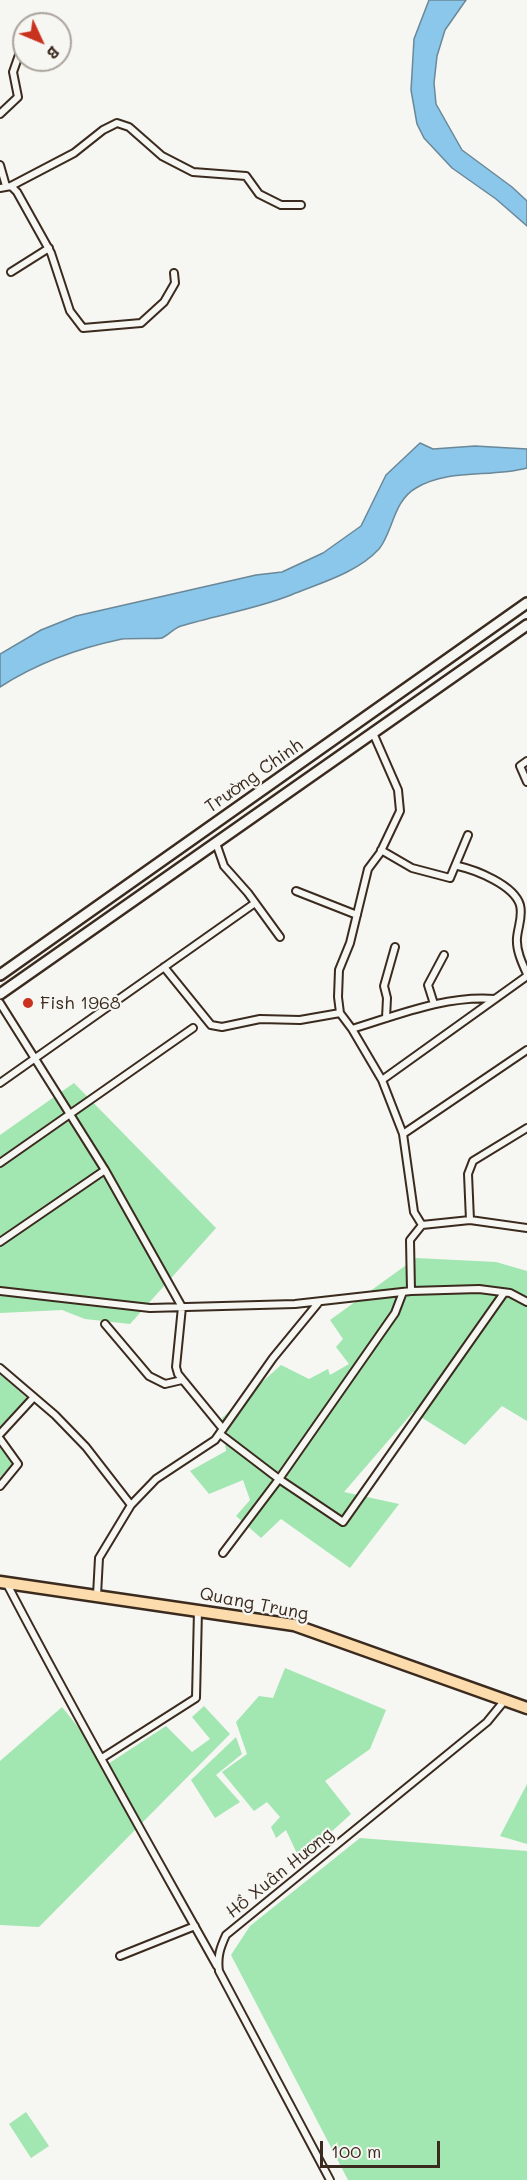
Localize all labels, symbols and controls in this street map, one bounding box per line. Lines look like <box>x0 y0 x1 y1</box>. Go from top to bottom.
north arrow <box>12 12 72 72</box>
text: B <box>43 42 65 65</box>
street label: Trường Chinh <box>201 734 307 818</box>
place label: Fish 1968 <box>40 992 121 1014</box>
marker: Fish 1968 <box>21 996 35 1010</box>
street label: Quang Trung <box>198 1583 310 1625</box>
street label: Hồ Xuân Hương <box>222 1823 338 1923</box>
scale bar <box>323 2129 443 2167</box>
text: 100 m <box>331 2139 381 2163</box>

